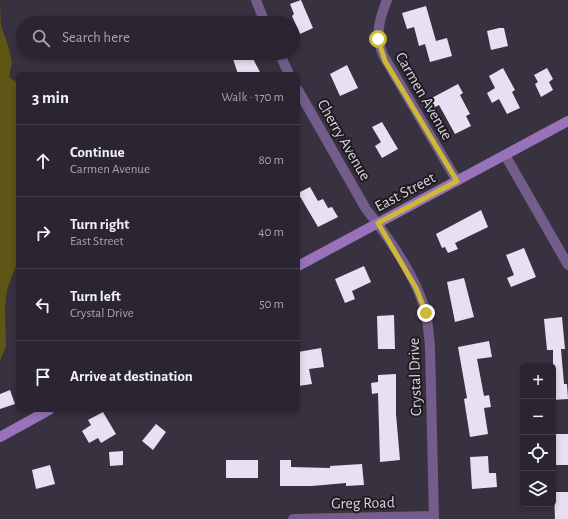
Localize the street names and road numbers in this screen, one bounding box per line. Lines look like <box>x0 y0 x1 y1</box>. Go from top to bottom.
street label: Carmen Avenue <box>392 49 456 143</box>
street label: Cherry Avenue <box>314 97 374 184</box>
street label: East Street <box>372 169 438 215</box>
street label: Crystal Drive <box>406 337 425 416</box>
street label: Greg Road <box>331 494 395 512</box>

